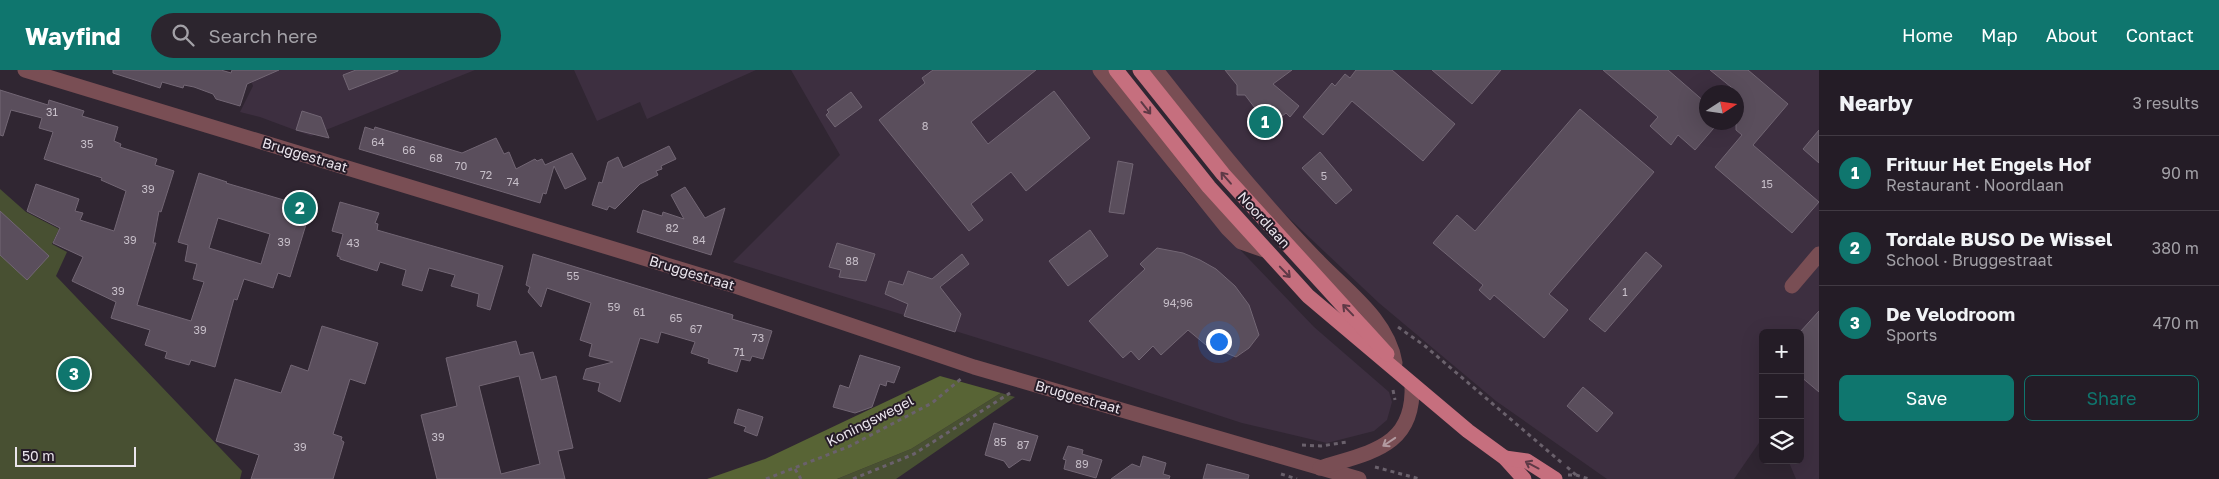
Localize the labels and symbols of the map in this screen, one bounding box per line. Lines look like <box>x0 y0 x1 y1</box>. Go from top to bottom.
north arrow <box>1699 85 1744 130</box>
one-way arrow <box>1141 101 1152 114</box>
pin: 1 <box>1249 103 1281 141</box>
house number: 31 <box>46 105 58 118</box>
house number: 8 <box>922 119 929 132</box>
street label: Bruggestraat <box>260 133 350 176</box>
house number: 64 <box>371 135 385 148</box>
house number: 35 <box>81 137 93 150</box>
house number: 66 <box>402 143 416 156</box>
house number: 68 <box>429 151 443 164</box>
house number: 70 <box>455 159 468 172</box>
house number: 72 <box>480 168 492 181</box>
house number: 5 <box>1321 169 1327 182</box>
one-way arrow <box>1221 172 1232 185</box>
house number: 74 <box>507 175 520 188</box>
house number: 15 <box>1761 177 1773 190</box>
house number: 39 <box>141 182 155 195</box>
street label: Noordlaan <box>1235 188 1294 251</box>
pin: 2 <box>284 189 316 227</box>
house number: 82 <box>665 221 679 234</box>
house number: 39 <box>123 233 137 246</box>
house number: 84 <box>692 233 706 246</box>
house number: 39 <box>277 235 291 248</box>
house number: 43 <box>346 236 360 249</box>
street label: Bruggestraat <box>647 251 737 294</box>
house number: 88 <box>845 254 859 267</box>
one-way arrow <box>1279 266 1291 279</box>
house number: 55 <box>567 269 579 282</box>
house number: 39 <box>111 284 125 297</box>
house number: 1 <box>1622 285 1628 298</box>
house number: 94;96 <box>1163 296 1193 309</box>
house number: 59 <box>607 300 621 313</box>
one-way arrow <box>1342 304 1355 316</box>
house number: 61 <box>633 305 645 318</box>
house number: 65 <box>669 311 683 324</box>
house number: 67 <box>690 322 702 335</box>
house number: 39 <box>193 323 207 336</box>
your location <box>1206 329 1232 355</box>
house number: 73 <box>752 331 764 344</box>
house number: 71 <box>733 345 745 358</box>
pin: 3 <box>58 355 90 393</box>
street label: Bruggestraat <box>1033 376 1123 417</box>
street label: Koningswegel <box>823 391 916 450</box>
house number: 39 <box>431 430 445 443</box>
house number: 85 <box>993 435 1007 448</box>
one-way arrow <box>1382 437 1396 447</box>
house number: 87 <box>1017 438 1029 451</box>
house number: 39 <box>293 440 307 453</box>
scale bar <box>15 444 136 467</box>
house number: 89 <box>1075 457 1089 470</box>
one-way arrow <box>1524 460 1539 470</box>

